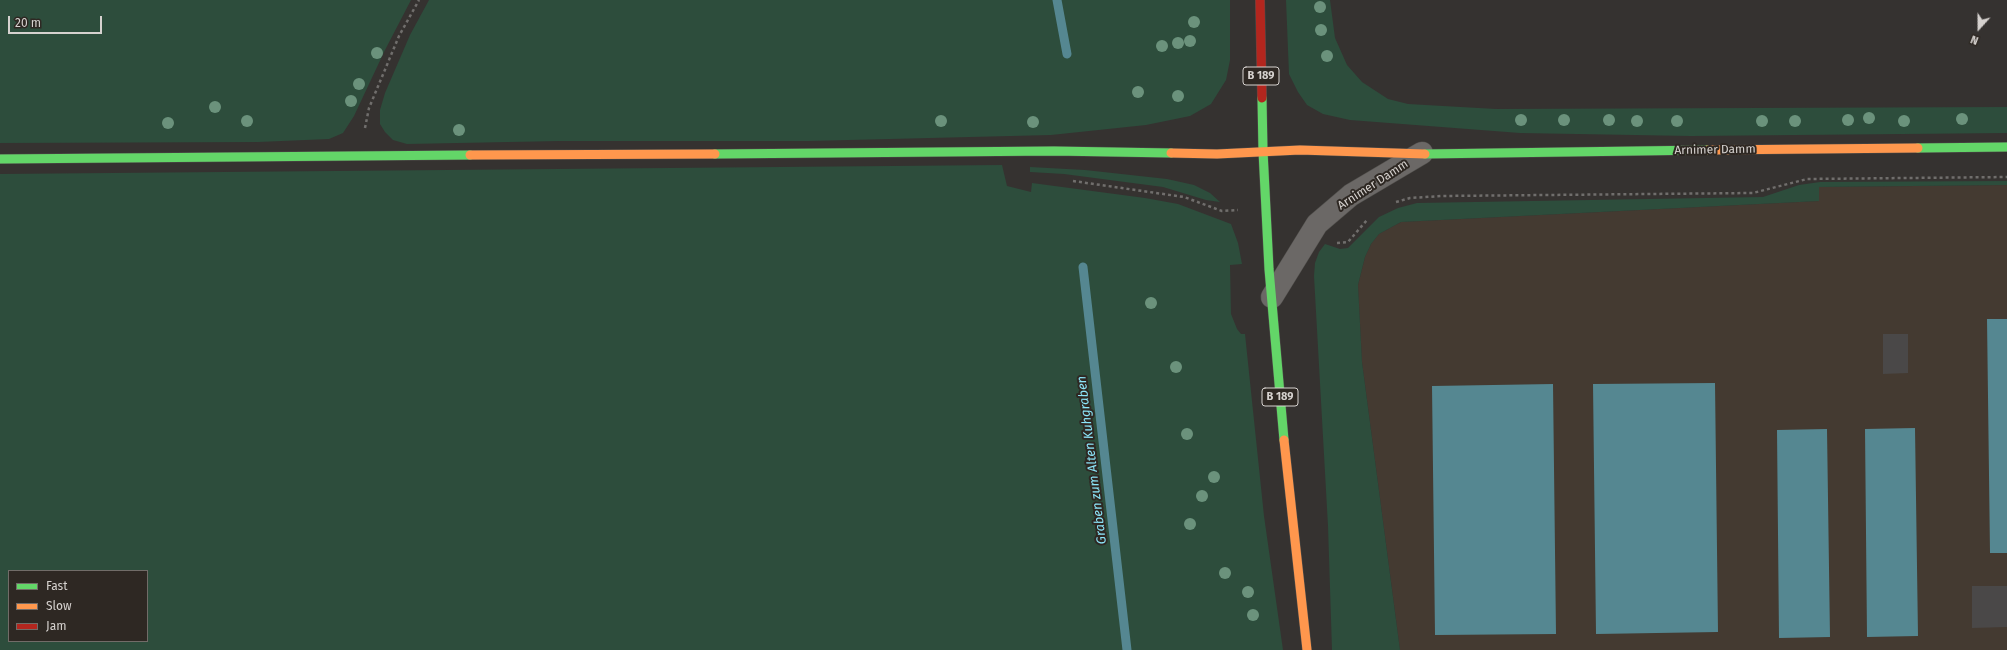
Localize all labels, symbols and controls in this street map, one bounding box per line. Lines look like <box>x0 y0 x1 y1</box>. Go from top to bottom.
scale bar <box>10 8 104 34</box>
north arrow <box>1959 8 1999 48</box>
text: 20 m <box>15 16 41 30</box>
text: N <box>1969 32 1980 47</box>
road number: B 189 <box>1243 67 1279 85</box>
street label: Arnimer Damm <box>1674 142 1756 158</box>
street label: Arnimer Damm <box>1335 157 1411 213</box>
water label: Graben zum Alten Kuhgraben <box>1074 375 1110 545</box>
road number: B 189 <box>1262 388 1298 406</box>
legend <box>8 570 148 642</box>
text: Fast <box>46 579 68 593</box>
text: Slow <box>46 599 72 613</box>
text: Jam <box>46 619 66 633</box>

